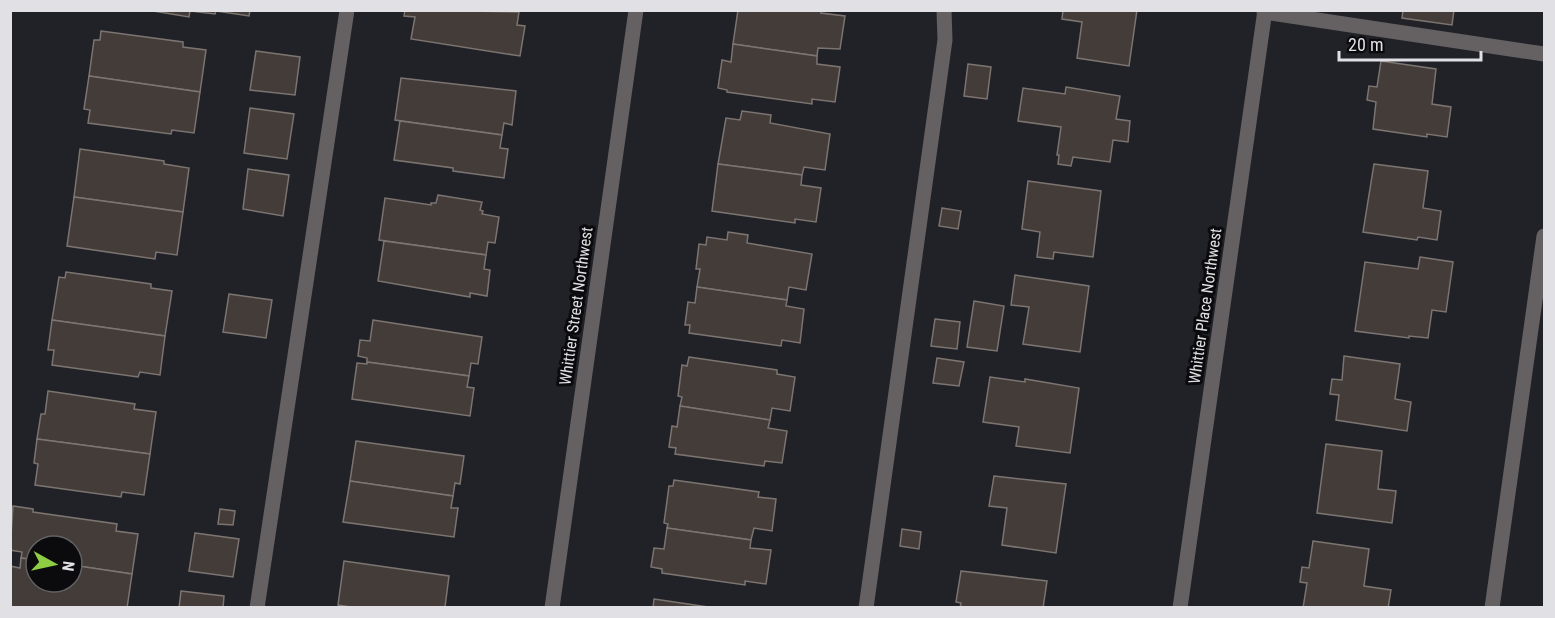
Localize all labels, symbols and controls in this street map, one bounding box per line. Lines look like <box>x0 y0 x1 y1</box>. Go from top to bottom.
scale bar <box>1339 24 1482 62</box>
text: 20 m <box>1348 34 1383 55</box>
street label: Whittier Street Northwest <box>555 225 597 386</box>
street label: Whittier Place Northwest <box>1185 227 1225 385</box>
north arrow <box>24 534 84 594</box>
text: N <box>58 560 78 572</box>

